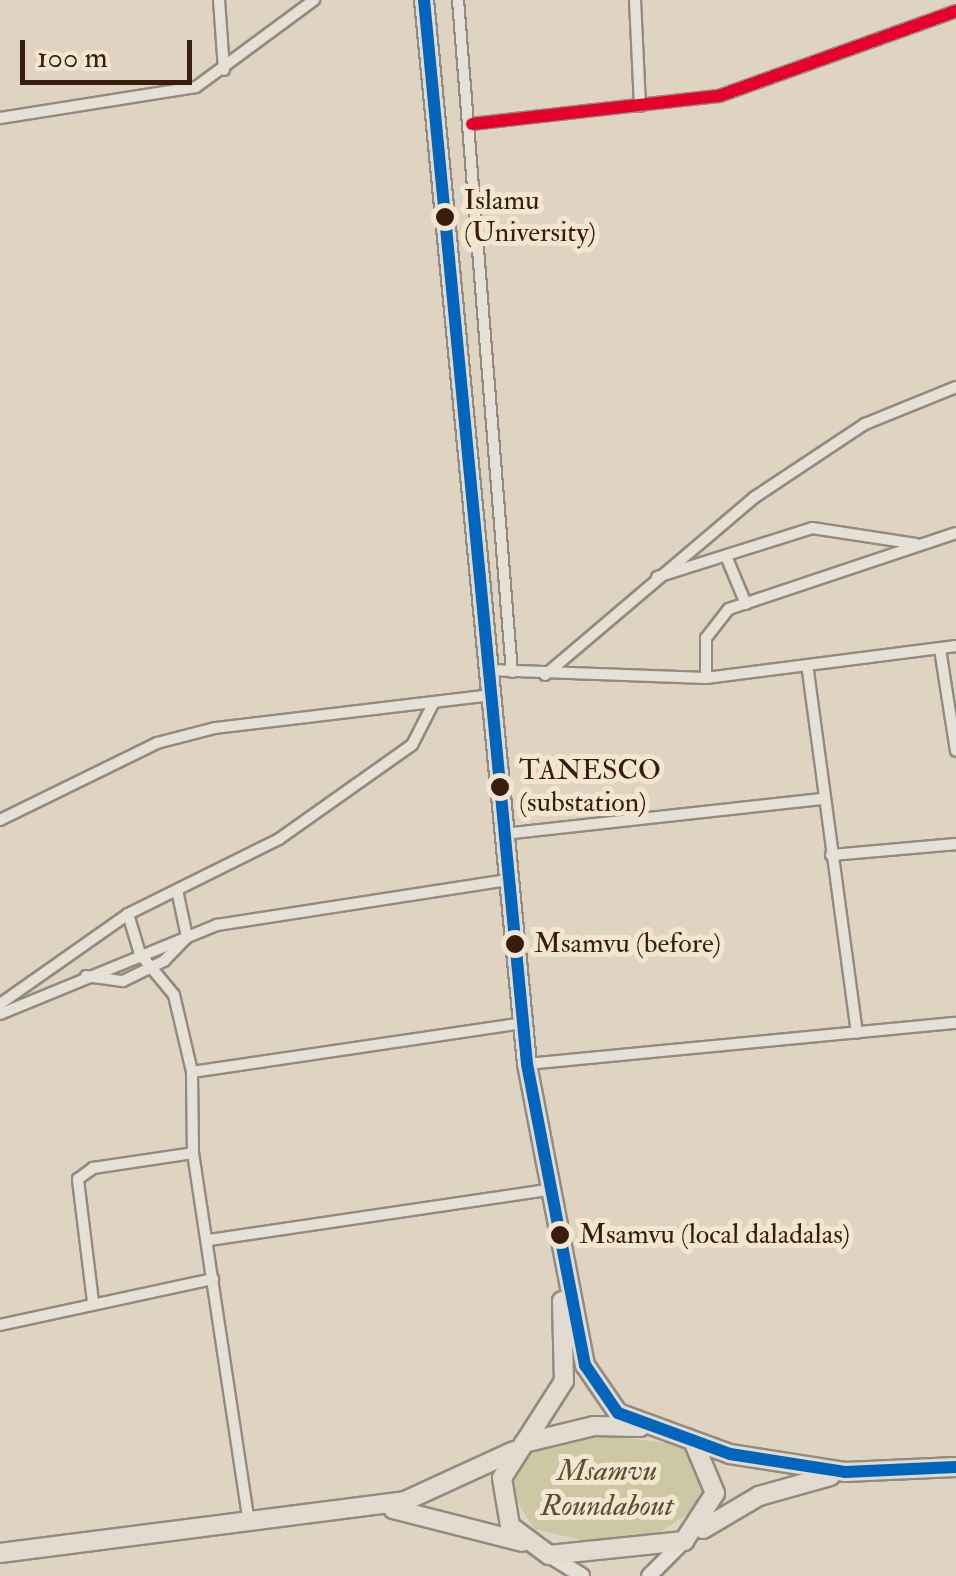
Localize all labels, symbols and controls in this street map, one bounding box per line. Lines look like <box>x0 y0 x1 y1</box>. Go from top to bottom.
scale bar <box>25 20 198 82</box>
text: 100 m <box>37 39 108 76</box>
place label: Islamu (University) <box>464 184 596 250</box>
marker: Islamu (University) <box>435 207 455 227</box>
place label: TANESCO (substation) <box>519 754 661 820</box>
marker: TANESCO (substation) <box>490 777 510 797</box>
place label: Msamvu (before) <box>534 927 721 961</box>
marker: Msamvu (before) <box>505 934 525 954</box>
place label: Msamvu (local daladalas) <box>579 1218 850 1252</box>
marker: Msamvu (local daladalas) <box>550 1225 570 1245</box>
park label: Msamvu Roundabout <box>540 1453 674 1524</box>

